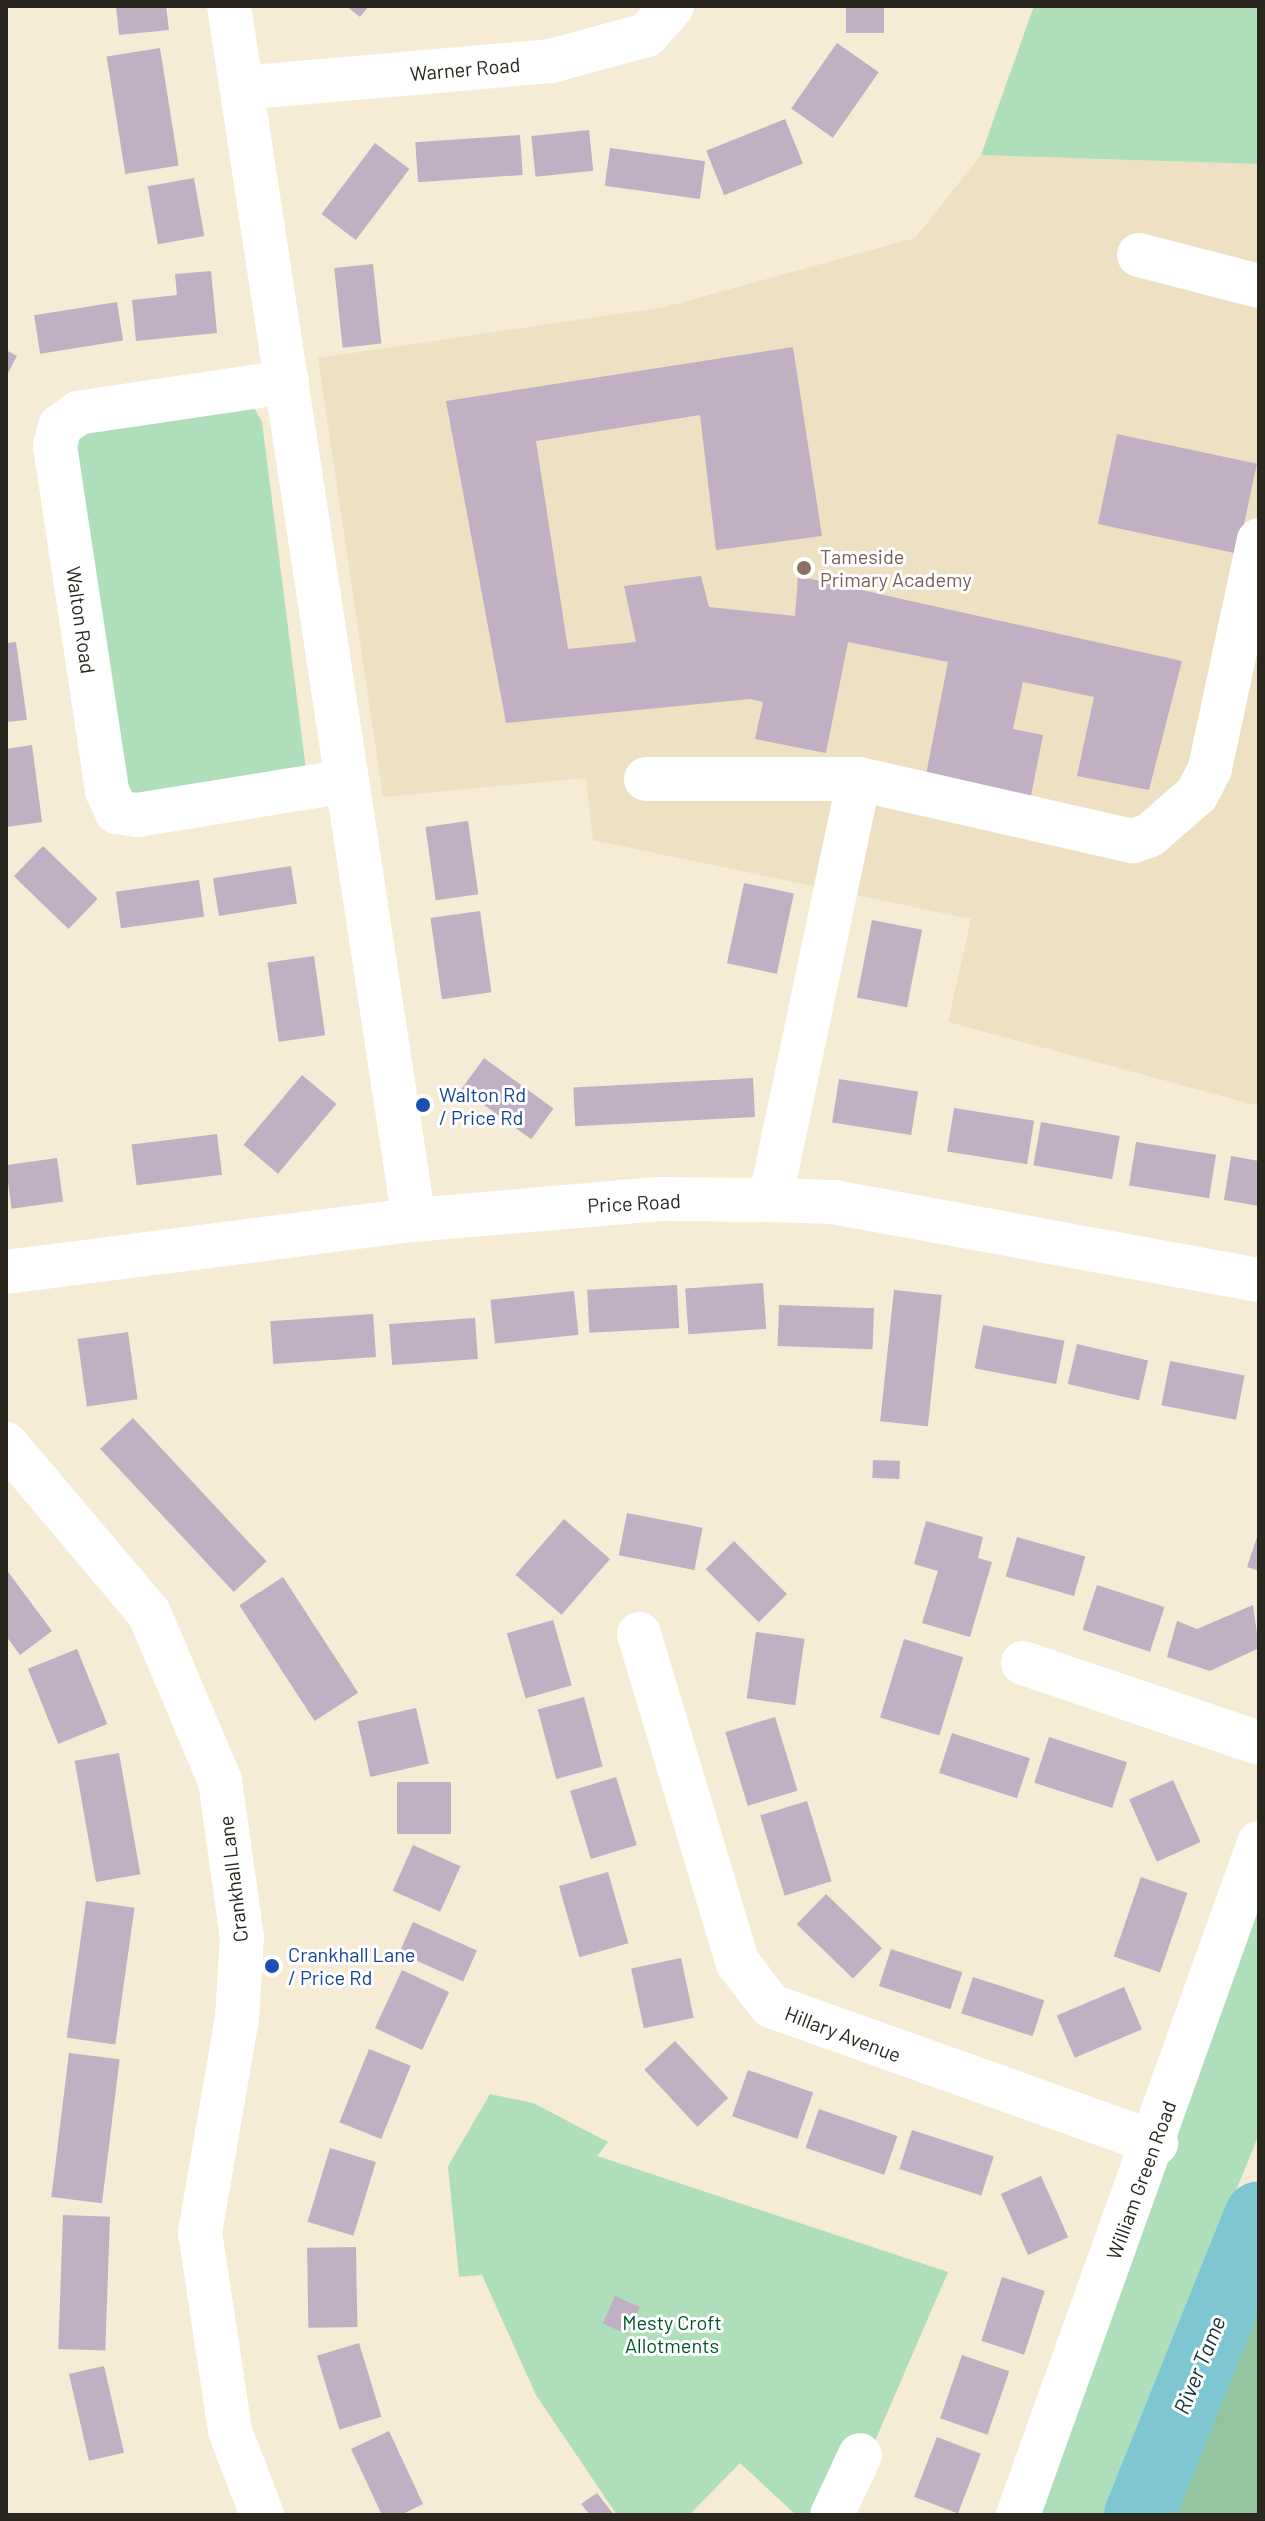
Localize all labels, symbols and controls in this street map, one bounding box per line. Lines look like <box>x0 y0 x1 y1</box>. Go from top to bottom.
street label: Warner Road <box>409 52 521 86</box>
place label: Tameside Primary Academy <box>820 544 972 591</box>
marker: Tameside Primary Academy <box>795 559 813 577</box>
street label: Walton Road <box>62 565 100 675</box>
place label: Walton Rd / Price Rd <box>439 1082 526 1129</box>
marker: Walton Rd / Price Rd <box>414 1096 432 1114</box>
street label: Price Road <box>587 1189 681 1217</box>
street label: Crankhall Lane <box>213 1814 253 1944</box>
place label: Crankhall Lane / Price Rd <box>288 1942 415 1989</box>
marker: Crankhall Lane / Price Rd <box>263 1957 281 1975</box>
street label: Hillary Avenue <box>782 2001 904 2067</box>
street label: William Green Road <box>1101 2097 1181 2263</box>
park label: Mesty Croft Allotments <box>622 2310 722 2357</box>
water label: River Tame <box>1167 2312 1231 2418</box>

